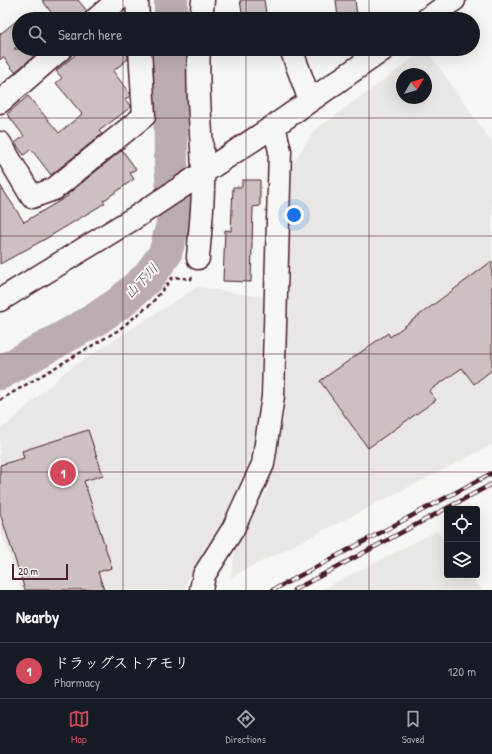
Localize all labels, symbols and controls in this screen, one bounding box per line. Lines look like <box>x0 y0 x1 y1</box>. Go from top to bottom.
search box <box>12 12 480 56</box>
icon: search <box>26 23 48 45</box>
text: Search here <box>58 24 122 45</box>
north arrow <box>396 68 432 104</box>
your location <box>284 205 304 225</box>
water label: 山下川 <box>119 259 162 302</box>
pin: 1 <box>50 458 76 488</box>
map controls <box>444 506 480 578</box>
button: locate <box>444 506 480 542</box>
button: layers <box>444 542 480 578</box>
scale bar <box>12 562 68 581</box>
text: 20 m <box>18 564 38 578</box>
text: Nearby <box>16 605 59 628</box>
text: ドラッグストアモリ <box>54 652 189 673</box>
text: 1 <box>27 662 31 680</box>
text: 120 m <box>448 662 476 680</box>
text: Pharmacy <box>54 673 100 691</box>
tab: Map <box>68 708 90 746</box>
tab: Directions <box>226 708 266 746</box>
tab: Saved <box>402 708 424 746</box>

